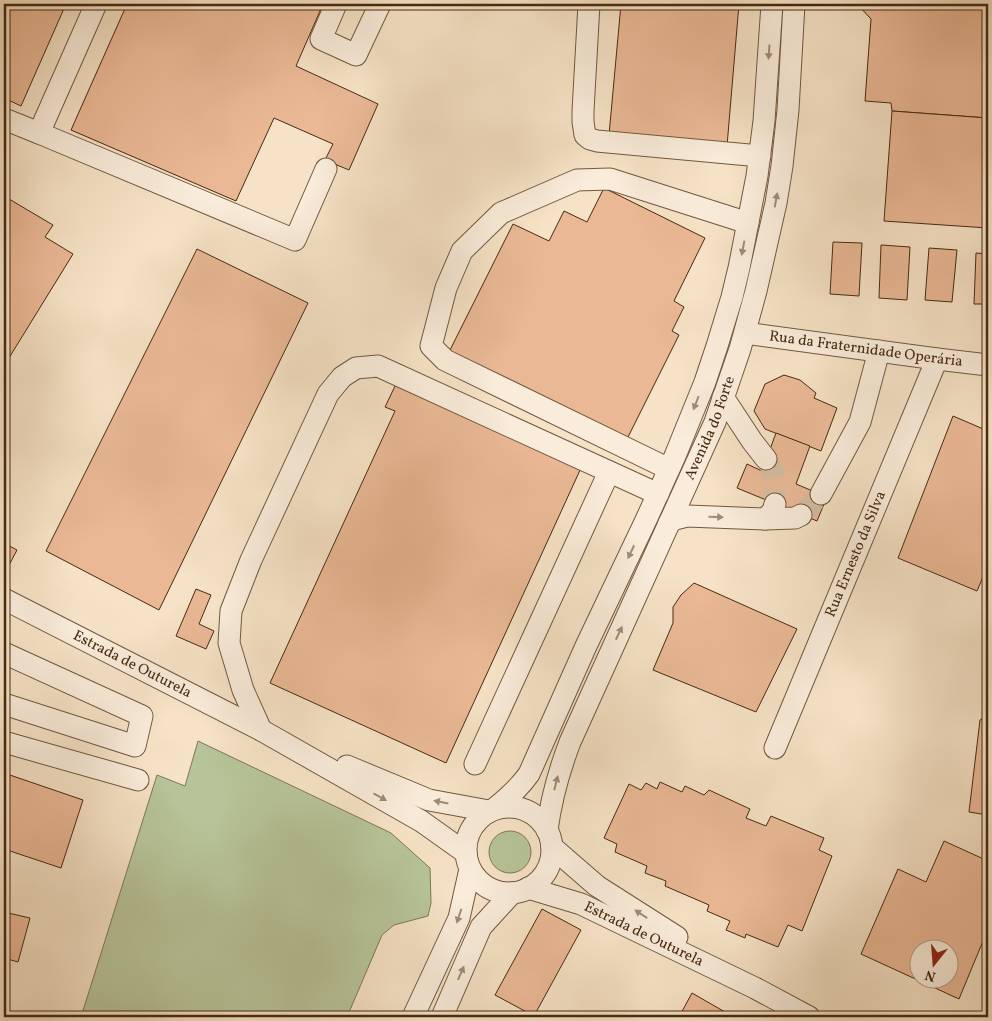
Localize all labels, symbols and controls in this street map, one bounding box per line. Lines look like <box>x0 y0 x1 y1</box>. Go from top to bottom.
one-way arrow <box>764 45 772 61</box>
one-way arrow <box>773 192 781 208</box>
one-way arrow <box>739 240 747 255</box>
street label: Rua da Fraternidade Operária <box>768 326 964 372</box>
street label: Avenida do Forte <box>680 373 740 484</box>
one-way arrow <box>692 396 700 411</box>
street label: Rua Ernesto da Silva <box>820 488 891 620</box>
one-way arrow <box>708 513 724 521</box>
one-way arrow <box>627 545 635 559</box>
street label: Estrada de Outurela <box>69 625 195 703</box>
one-way arrow <box>615 626 623 640</box>
one-way arrow <box>553 775 561 790</box>
one-way arrow <box>373 793 386 802</box>
one-way arrow <box>433 798 449 806</box>
street label: Estrada de Outurela <box>580 896 707 972</box>
one-way arrow <box>454 909 462 924</box>
one-way arrow <box>634 909 647 919</box>
north arrow <box>910 938 960 988</box>
text: N <box>923 964 938 986</box>
one-way arrow <box>458 966 466 980</box>

